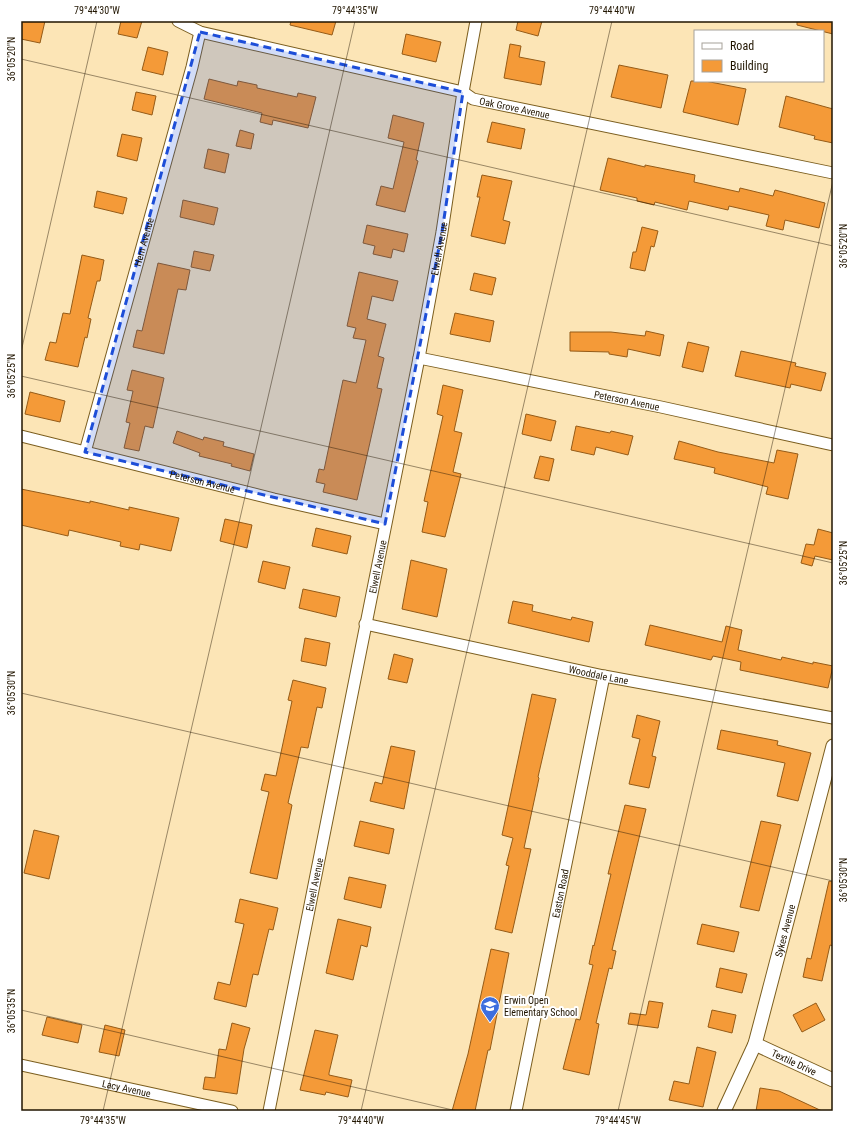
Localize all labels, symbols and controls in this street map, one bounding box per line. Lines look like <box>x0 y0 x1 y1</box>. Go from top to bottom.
text: 79°44'30"W <box>74 5 120 16</box>
text: 79°44'35"W <box>332 5 378 16</box>
text: 79°44'40"W <box>589 5 635 16</box>
legend <box>694 30 824 82</box>
text: 36°05'20"N <box>6 37 17 81</box>
text: Road <box>730 39 754 53</box>
text: Building <box>730 59 768 73</box>
street label: Oak Grove Avenue <box>478 95 551 120</box>
street label: Hern Avenue <box>131 216 155 267</box>
street label: Elwell Avenue <box>429 221 449 276</box>
text: 36°05'20"N <box>838 224 849 268</box>
text: 36°05'25"N <box>6 354 17 398</box>
street label: Peterson Avenue <box>593 388 661 412</box>
street label: Peterson Avenue <box>169 468 236 495</box>
street label: Elwell Avenue <box>367 539 388 594</box>
text: 36°05'25"N <box>838 541 849 585</box>
street label: Wooddale Lane <box>568 663 630 686</box>
text: 36°05'30"N <box>6 671 17 715</box>
street label: Elwell Avenue <box>303 857 325 912</box>
text: 36°05'30"N <box>838 858 849 902</box>
street label: Easton Road <box>550 868 570 919</box>
street label: Sykes Avenue <box>772 903 797 958</box>
text: 36°05'35"N <box>6 989 17 1033</box>
school or university icon: Erwin Open Elementary School <box>479 995 501 1023</box>
place label: Erwin Open Elementary School <box>504 995 577 1018</box>
street label: Textile Drive <box>770 1047 819 1077</box>
street label: Lacy Avenue <box>101 1077 152 1099</box>
text: 79°44'35"W <box>80 1115 126 1126</box>
text: 79°44'40"W <box>338 1115 384 1126</box>
text: 79°44'45"W <box>595 1115 641 1126</box>

